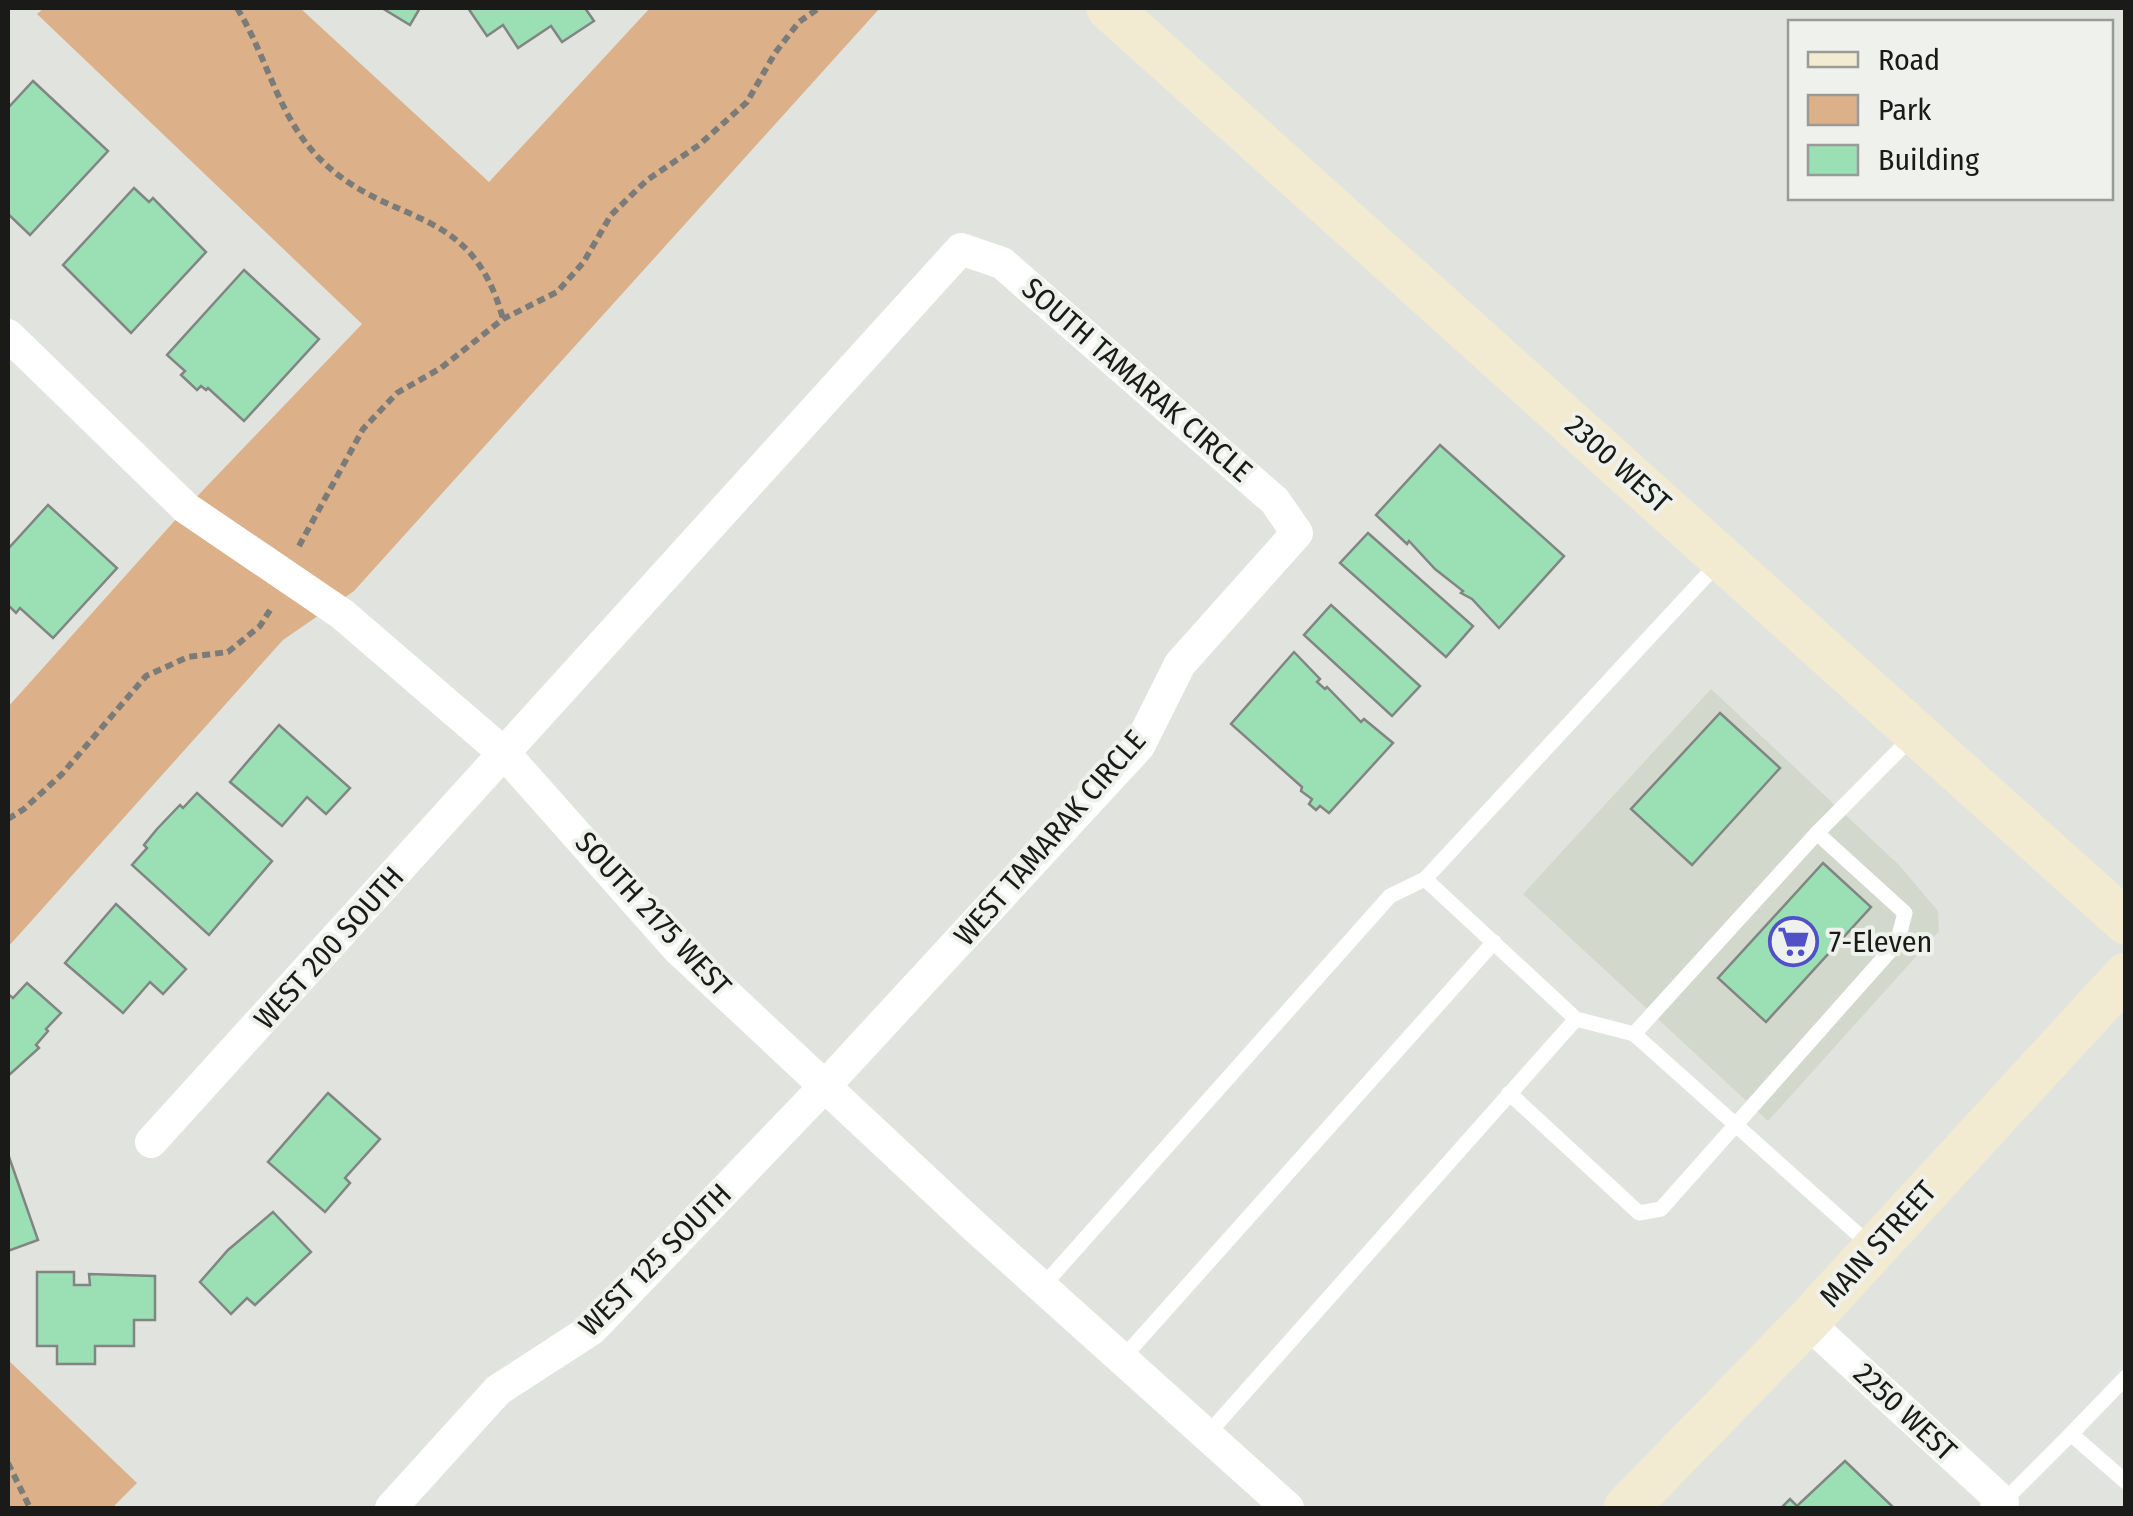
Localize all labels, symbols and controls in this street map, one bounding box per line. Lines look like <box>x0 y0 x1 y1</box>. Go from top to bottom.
legend <box>1788 20 2113 200</box>
text: Road <box>1878 42 1940 78</box>
text: Park <box>1878 92 1931 128</box>
text: Building <box>1878 142 1980 178</box>
street label: SOUTH TAMARAK CIRCLE <box>1015 270 1259 490</box>
street label: 2300 WEST <box>1558 407 1678 521</box>
street label: WEST TAMARAK CIRCLE <box>947 723 1153 953</box>
street label: SOUTH 2175 WEST <box>568 824 738 1004</box>
street label: WEST 200 SOUTH <box>247 859 411 1037</box>
supermarket icon: 7-Eleven <box>1768 916 1820 968</box>
place label: 7-Eleven <box>1829 924 1932 960</box>
street label: MAIN STREET <box>1812 1174 1944 1314</box>
street label: WEST 125 SOUTH <box>571 1176 739 1344</box>
street label: 2250 WEST <box>1846 1355 1964 1469</box>

